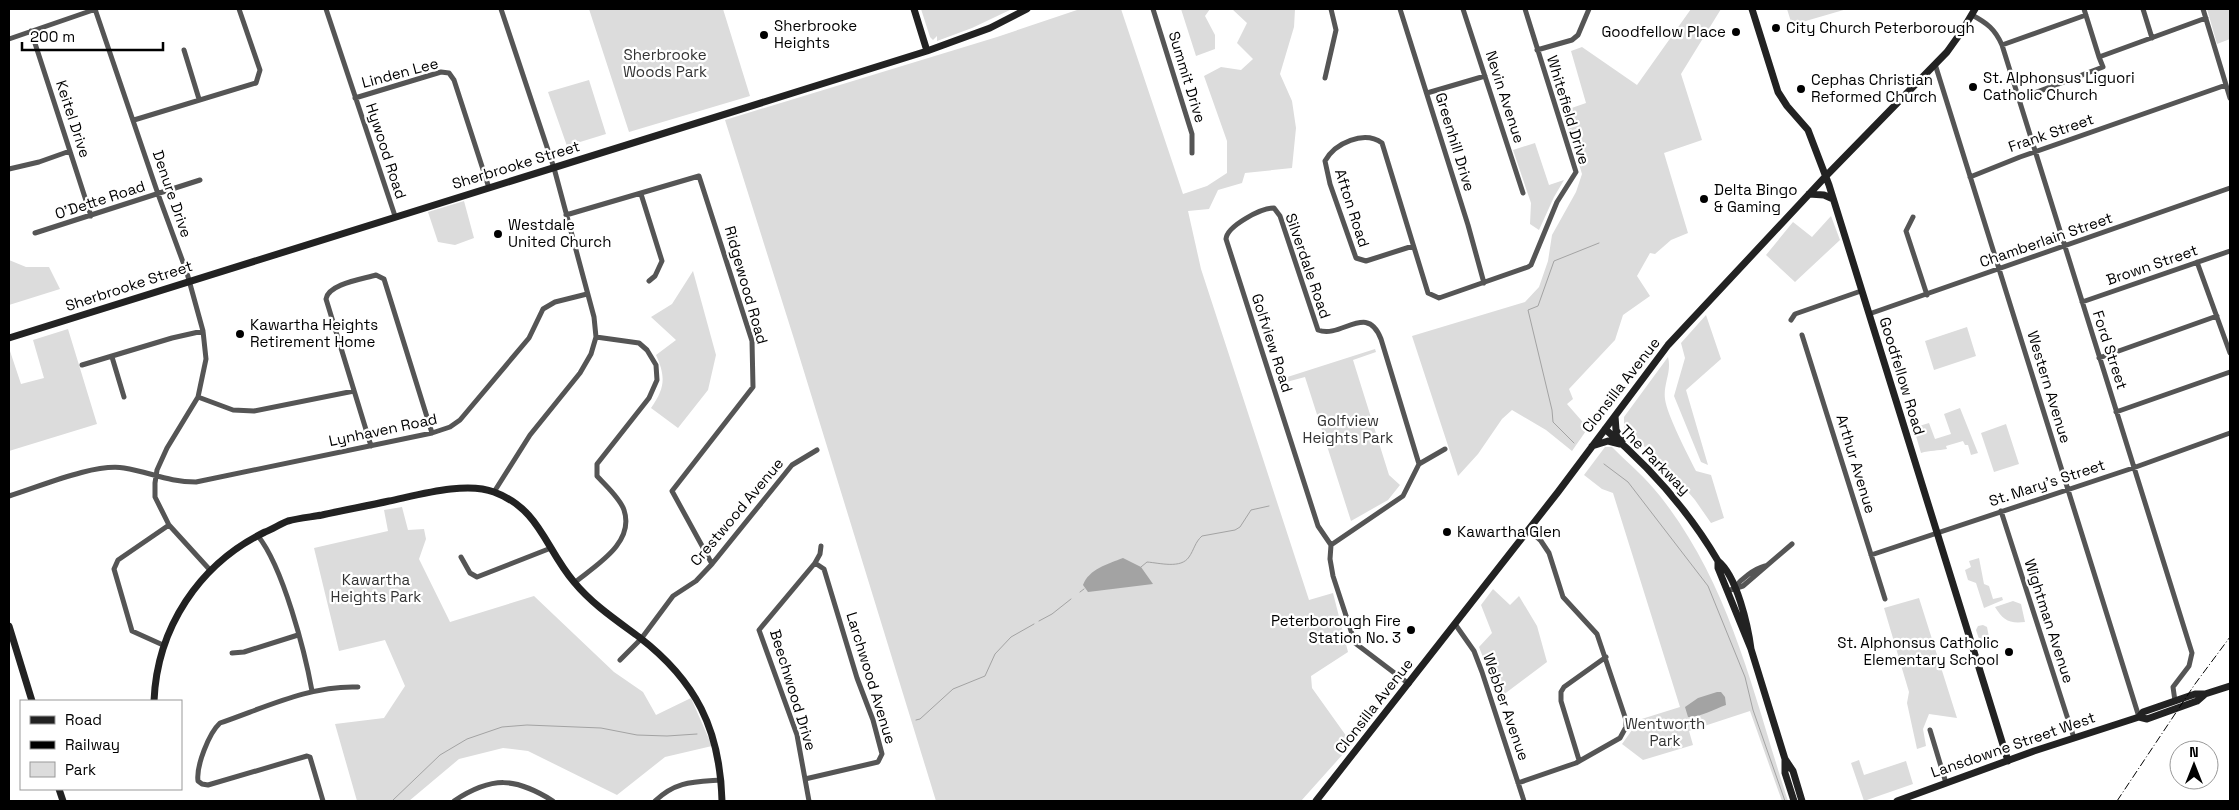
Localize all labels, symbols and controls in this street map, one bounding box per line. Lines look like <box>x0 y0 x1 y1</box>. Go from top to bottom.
place label: Sherbrooke Heights <box>774 16 857 52</box>
place label: City Church Peterborough <box>1786 18 1975 37</box>
scale bar <box>22 20 164 52</box>
place label: Goodfellow Place <box>1601 22 1726 41</box>
marker: City Church Peterborough <box>1770 22 1782 34</box>
marker: Goodfellow Place <box>1730 26 1742 38</box>
text: 200 m <box>30 27 75 46</box>
marker: Sherbrooke Heights <box>758 29 770 41</box>
street label: Summit Drive <box>1165 29 1210 125</box>
park label: Sherbrooke Woods Park <box>623 45 707 81</box>
street label: Nevin Avenue <box>1482 48 1529 146</box>
street label: Linden Lee <box>359 53 440 92</box>
street label: Whitefield Drive <box>1543 53 1594 167</box>
place label: St. Alphonsus Liguori Catholic Church <box>1983 68 2135 104</box>
place label: Cephas Christian Reformed Church <box>1811 70 1937 106</box>
street label: Keitel Drive <box>52 78 95 160</box>
marker: St. Alphonsus Liguori Catholic Church <box>1967 81 1979 93</box>
marker: Cephas Christian Reformed Church <box>1795 83 1807 95</box>
street label: Greenhill Drive <box>1431 90 1480 194</box>
street label: Hywood Road <box>362 100 411 201</box>
street label: Frank Street <box>2006 109 2096 156</box>
street label: Sherbrooke Street <box>450 136 582 193</box>
street label: Denure Drive <box>149 148 196 240</box>
street label: Afton Road <box>1331 166 1374 249</box>
street label: O'Dette Road <box>52 176 147 223</box>
place label: Delta Bingo & Gaming <box>1714 180 1798 216</box>
marker: Delta Bingo & Gaming <box>1698 193 1710 205</box>
street label: Chamberlain Street <box>1977 208 2115 271</box>
street label: Silverdale Road <box>1282 211 1335 321</box>
place label: Westdale United Church <box>508 215 611 251</box>
street label: Ridgewood Road <box>721 224 772 346</box>
marker: Westdale United Church <box>492 228 504 240</box>
street label: Brown Street <box>2104 240 2200 289</box>
street label: Sherbrooke Street <box>63 256 195 315</box>
street label: Golfview Road <box>1248 291 1297 395</box>
street label: Ford Street <box>2089 308 2132 392</box>
place label: Kawartha Heights Retirement Home <box>250 315 378 351</box>
street label: Goodfellow Road <box>1875 315 1929 437</box>
marker: Kawartha Heights Retirement Home <box>234 328 246 340</box>
street label: Western Avenue <box>2023 328 2076 445</box>
street label: Clonsilla Avenue <box>1577 333 1664 436</box>
street label: Lynhaven Road <box>327 409 439 450</box>
park label: Golfview Heights Park <box>1303 411 1393 447</box>
street label: Arthur Avenue <box>1832 412 1881 516</box>
street label: The Parkway <box>1616 421 1694 499</box>
street label: Crestwood Avenue <box>686 454 787 570</box>
street label: St. Mary's Street <box>1986 455 2107 510</box>
place label: Kawartha Glen <box>1457 522 1561 541</box>
marker: Kawartha Glen <box>1441 526 1453 538</box>
street label: Wightman Avenue <box>2020 556 2079 686</box>
park label: Kawartha Heights Park <box>331 570 421 606</box>
street label: Larchwood Avenue <box>842 610 901 746</box>
place label: Peterborough Fire Station No. 3 <box>1271 611 1401 647</box>
marker: Peterborough Fire Station No. 3 <box>1405 624 1417 636</box>
street label: Beechwood Drive <box>766 627 821 753</box>
place label: St. Alphonsus Catholic Elementary School <box>1837 633 1999 669</box>
marker: St. Alphonsus Catholic Elementary School <box>2003 646 2015 658</box>
street label: Webber Avenue <box>1479 651 1534 763</box>
street label: Clonsilla Avenue <box>1330 654 1417 757</box>
legend <box>20 700 182 790</box>
street label: Lansdowne Street West <box>1928 707 2098 782</box>
text: Road <box>65 710 102 729</box>
park label: Wentworth Park <box>1625 714 1705 750</box>
text: Railway <box>65 735 120 754</box>
north arrow <box>2169 740 2219 790</box>
text: N <box>2189 743 2199 761</box>
text: Park <box>65 760 96 779</box>

